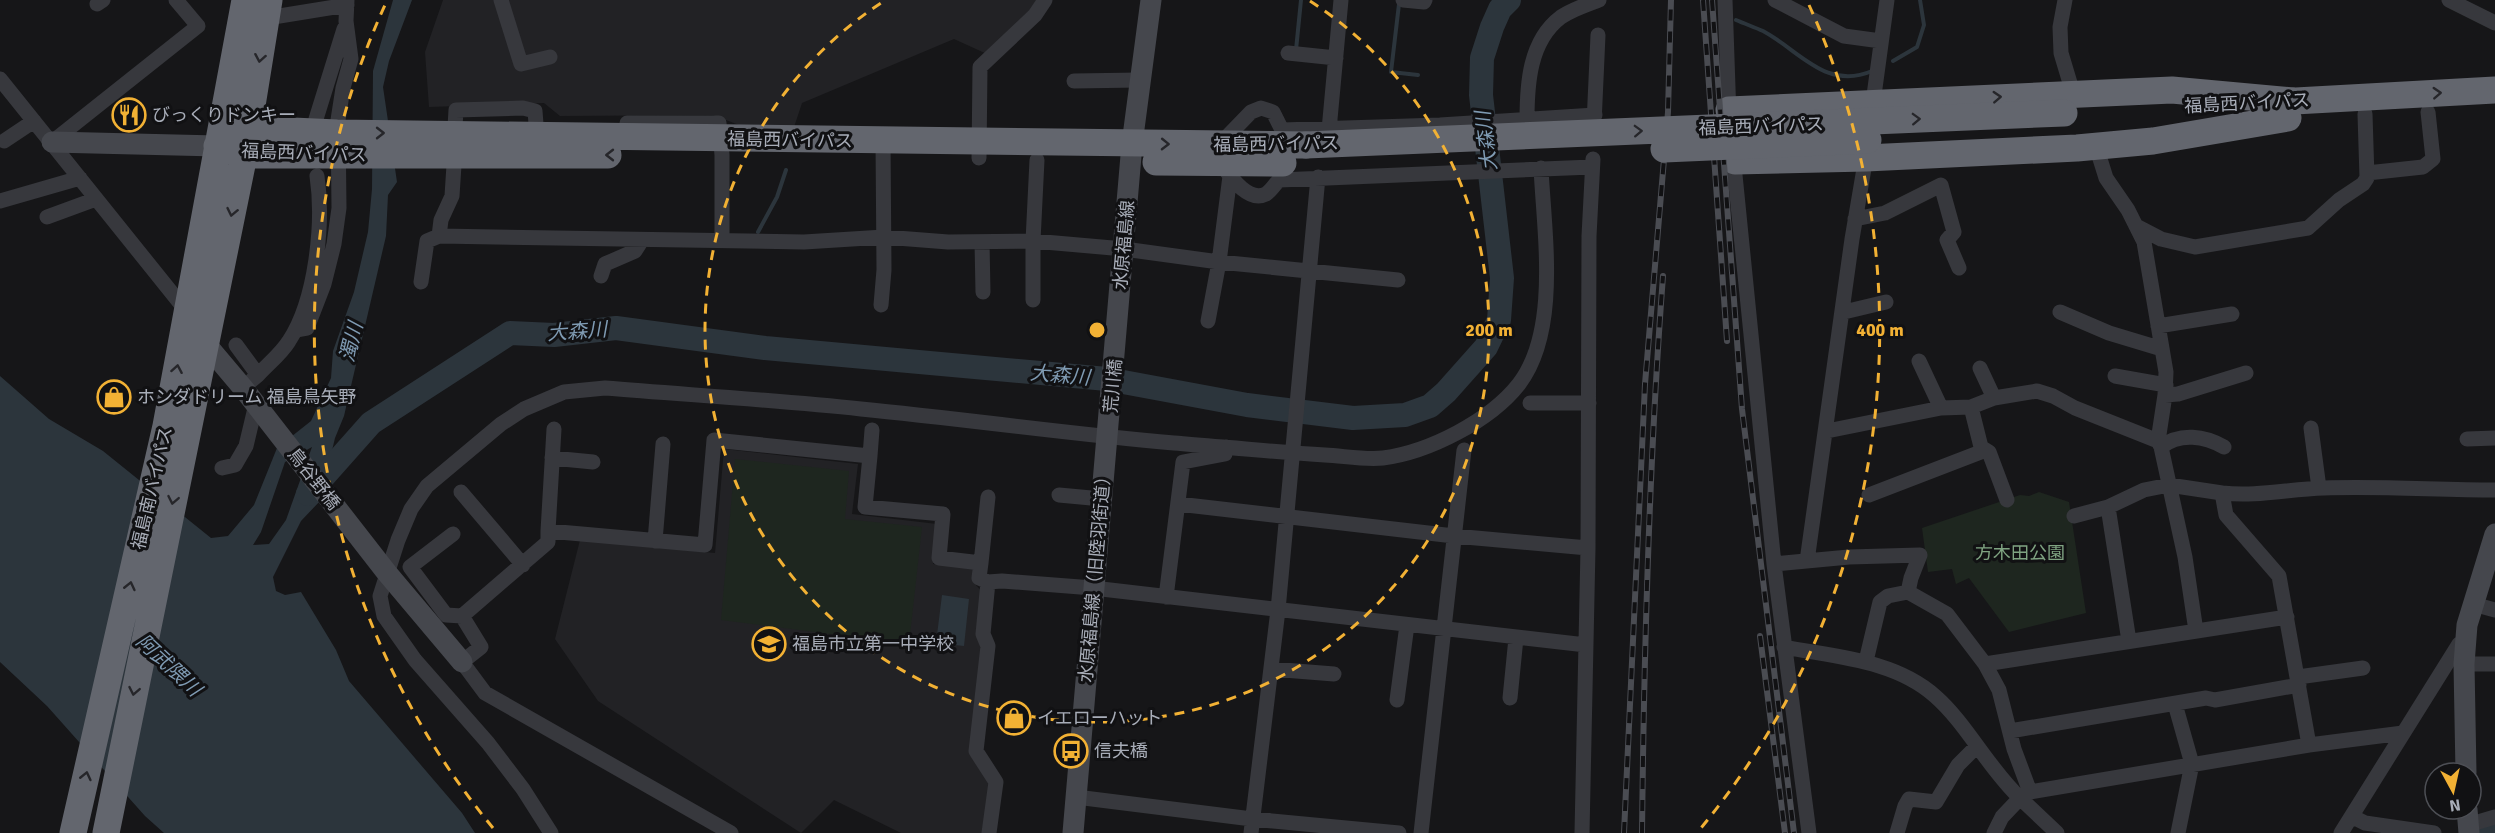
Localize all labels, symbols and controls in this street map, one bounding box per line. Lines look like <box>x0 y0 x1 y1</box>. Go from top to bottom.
one-way arrow <box>254 52 267 62</box>
one-way arrow <box>2433 87 2442 100</box>
street label: 福島西バイパス <box>2184 89 2310 117</box>
one-way arrow <box>1992 91 2001 104</box>
restaurant icon: びっくりドンキー <box>111 97 147 133</box>
place label: びっくりドンキー <box>152 104 296 126</box>
water label: 大森川 <box>1470 108 1503 172</box>
street label: 福島西バイパス <box>1698 113 1824 139</box>
one-way arrow <box>1912 113 1921 126</box>
one-way arrow <box>1633 125 1642 137</box>
one-way arrow <box>375 127 384 139</box>
street label: 福島西バイパス <box>727 128 853 152</box>
street label: 福島西バイパス <box>1213 132 1339 156</box>
one-way arrow <box>1161 138 1170 150</box>
street label: 福島西バイパス <box>241 140 367 166</box>
one-way arrow <box>606 149 615 161</box>
street label: 水原福島線 <box>1109 199 1139 291</box>
one-way arrow <box>226 207 239 217</box>
water label: 大森川 <box>546 317 610 346</box>
water label: 濁川 <box>335 318 369 365</box>
text: 200 m <box>1465 319 1513 341</box>
text: 400 m <box>1856 319 1904 341</box>
centre of rings <box>1087 320 1107 340</box>
street label: 荒川橋 <box>1100 358 1126 414</box>
water label: 大森川 <box>1029 360 1093 391</box>
one-way arrow <box>170 364 183 374</box>
shop icon: ホンダドリーム 福島鳥矢野 <box>96 379 132 415</box>
place label: ホンダドリーム 福島鳥矢野 <box>137 386 356 408</box>
street label: 福島南バイパス <box>127 424 177 552</box>
street label: 鳥谷野橋 <box>283 444 345 514</box>
street label: 水原福島線（旧陸羽街道） <box>1075 466 1115 684</box>
one-way arrow <box>167 495 180 505</box>
park label: 方木田公園 <box>1975 542 2065 564</box>
one-way arrow <box>122 581 135 591</box>
school or university icon: 福島市立第一中学校 <box>751 626 787 662</box>
water label: 阿武隈川 <box>131 629 208 703</box>
place label: 福島市立第一中学校 <box>792 633 954 655</box>
one-way arrow <box>128 686 141 696</box>
shop icon: イエローハット <box>996 700 1032 736</box>
place label: イエローハット <box>1037 707 1162 729</box>
bus stop icon: 信夫橋 <box>1053 733 1089 769</box>
place label: 信夫橋 <box>1094 740 1148 762</box>
north arrow <box>2423 761 2483 821</box>
one-way arrow <box>79 771 92 781</box>
text: N <box>2448 794 2462 816</box>

